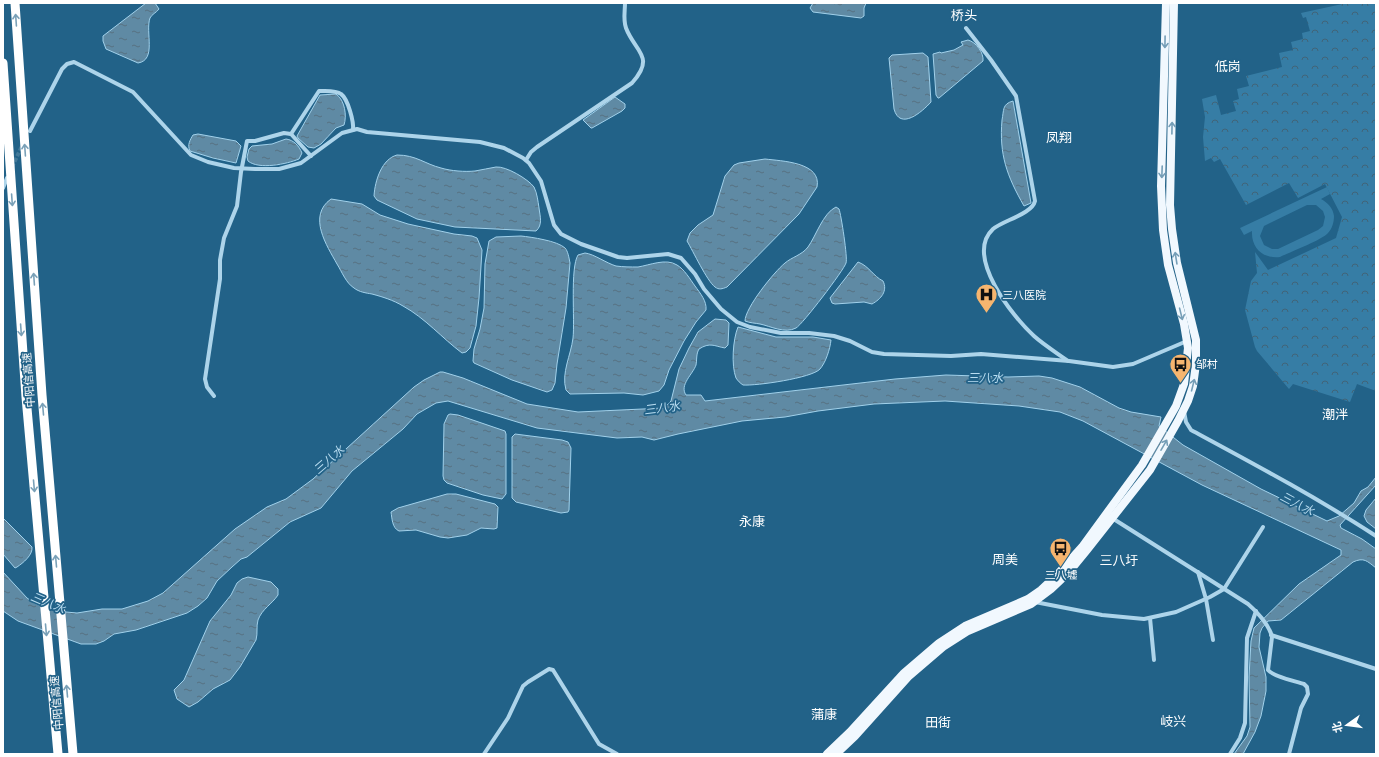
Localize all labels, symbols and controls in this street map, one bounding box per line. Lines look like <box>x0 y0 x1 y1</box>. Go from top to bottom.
district label: 桥头 <box>951 8 977 23</box>
one-way arrow <box>12 14 19 27</box>
one-way arrow <box>1161 35 1169 48</box>
district label: 低岗 <box>1215 59 1241 74</box>
one-way arrow <box>1168 122 1176 135</box>
district label: 凤翔 <box>1046 130 1072 145</box>
one-way arrow <box>21 144 28 157</box>
one-way arrow <box>1158 165 1166 178</box>
one-way arrow <box>9 193 16 206</box>
one-way arrow <box>1172 251 1180 264</box>
one-way arrow <box>30 273 37 286</box>
hospital icon: 三八医院 <box>974 282 1000 315</box>
place label: 三八医院 <box>1002 289 1046 302</box>
one-way arrow <box>1178 307 1185 320</box>
one-way arrow <box>18 323 25 336</box>
bus stop icon: 邹村 <box>1168 351 1194 384</box>
street label: 中阳信高速 <box>21 352 37 408</box>
place label: 邹村 <box>1196 358 1218 371</box>
water label: 三八水 <box>967 371 1004 385</box>
one-way arrow <box>1189 379 1197 392</box>
water label: 三八水 <box>643 399 682 417</box>
one-way arrow <box>39 403 46 416</box>
district label: 潮泮 <box>1322 407 1348 422</box>
one-way arrow <box>1161 439 1169 451</box>
water label: 三八水 <box>311 442 348 477</box>
one-way arrow <box>30 479 37 492</box>
water label: 三八水 <box>1278 489 1317 519</box>
district label: 永康 <box>739 514 765 529</box>
bus stop icon: 三八墟 <box>1048 536 1074 569</box>
district label: 周美 <box>992 552 1018 567</box>
district label: 三八圩 <box>1099 553 1139 568</box>
one-way arrow <box>52 555 59 568</box>
place label: 三八墟 <box>1045 569 1078 582</box>
water label: 三八水 <box>29 590 68 617</box>
one-way arrow <box>43 623 50 636</box>
street label: 中阳信高速 <box>48 675 66 731</box>
one-way arrow <box>64 685 71 698</box>
north arrow <box>1327 705 1367 745</box>
district label: 蒲康 <box>811 707 837 722</box>
district label: 岐兴 <box>1160 714 1186 729</box>
district label: 田街 <box>925 715 951 730</box>
text: 北 <box>1330 720 1345 734</box>

